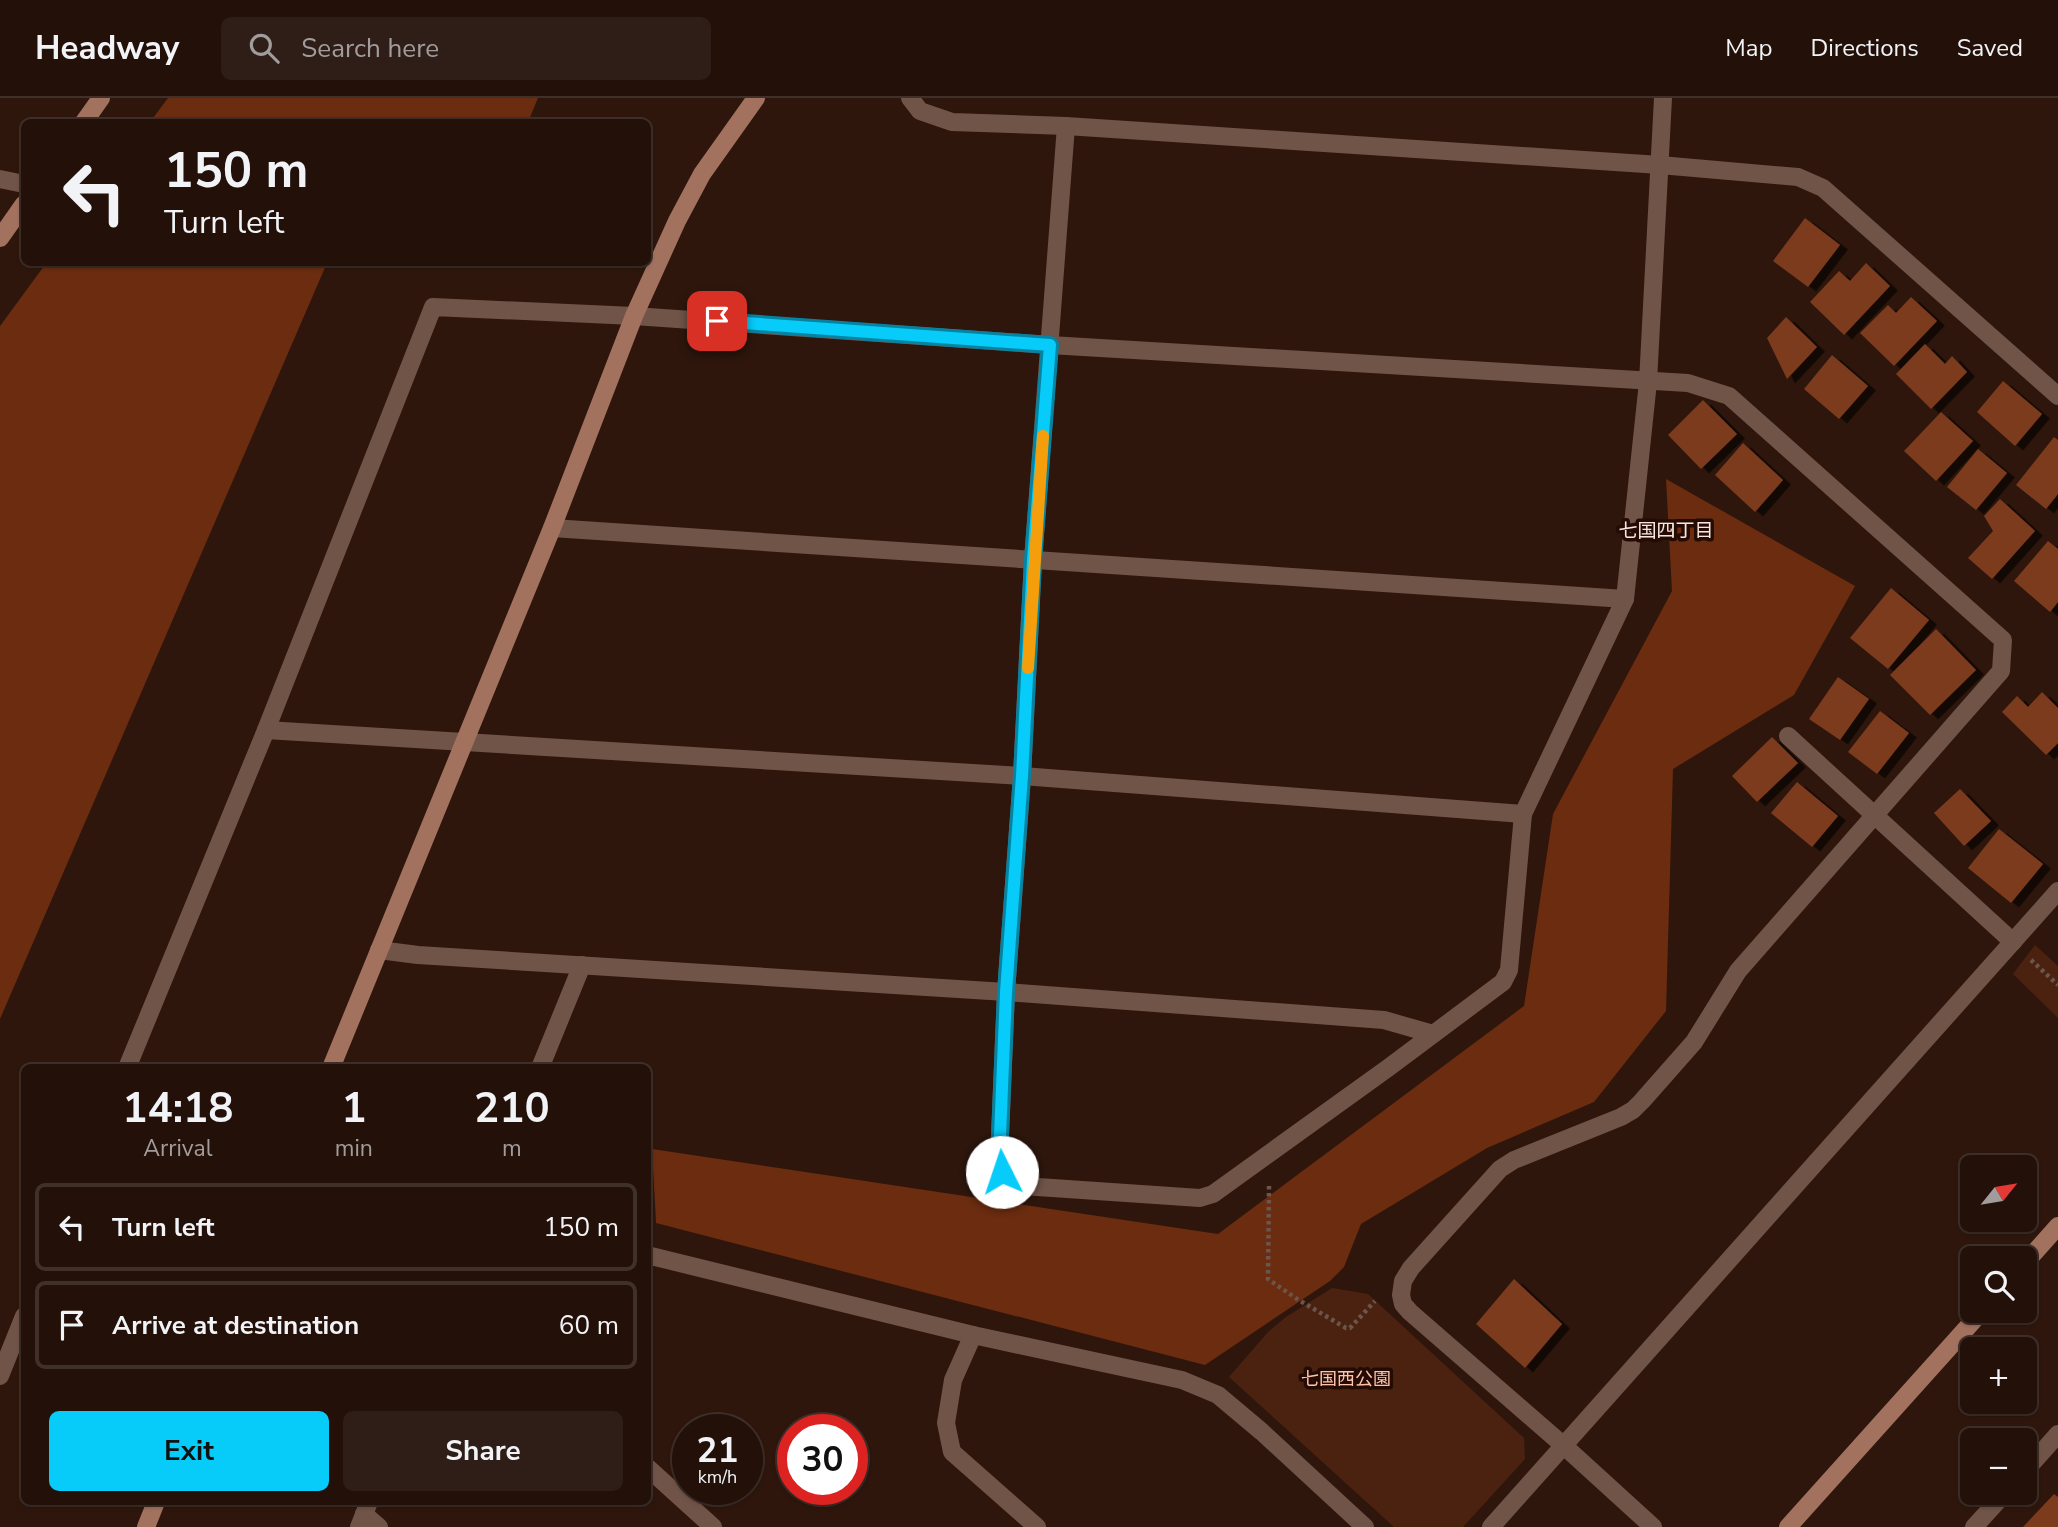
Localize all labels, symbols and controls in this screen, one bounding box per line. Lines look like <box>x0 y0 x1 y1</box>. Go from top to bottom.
search box <box>221 17 711 80</box>
text: Headway <box>35 26 179 71</box>
icon: search <box>245 29 283 67</box>
text: Search here <box>301 31 439 66</box>
text: Map <box>1725 32 1772 64</box>
text: Directions <box>1810 32 1919 64</box>
text: Saved <box>1957 32 2023 64</box>
text: 150 m <box>164 137 308 204</box>
icon: left <box>49 147 140 238</box>
text: Turn left <box>164 201 284 244</box>
pin <box>687 291 747 351</box>
icon: arrive <box>698 302 736 340</box>
district label: 七国四丁目 <box>1618 518 1714 544</box>
text: 14:18 <box>122 1080 233 1137</box>
text: 1 <box>341 1080 366 1137</box>
text: 210 <box>474 1080 550 1137</box>
text: Arrival <box>143 1133 212 1164</box>
text: min <box>335 1133 373 1164</box>
text: m <box>502 1133 522 1164</box>
position arrow <box>965 1135 1039 1209</box>
north arrow <box>1960 1155 2037 1232</box>
map controls <box>1960 1155 2037 1505</box>
icon: left <box>53 1208 91 1246</box>
text: Turn left <box>112 1210 215 1245</box>
text: 150 m <box>543 1210 619 1245</box>
button: search <box>1960 1246 2037 1323</box>
icon: arrive <box>53 1306 91 1344</box>
text: Arrive at destination <box>112 1308 359 1343</box>
text: 60 m <box>559 1308 619 1343</box>
button: + <box>1960 1337 2037 1414</box>
park label: 七国西公園 <box>1301 1367 1391 1391</box>
button: Exit <box>49 1411 329 1491</box>
button: Share <box>343 1411 623 1491</box>
speed limit sign: 30 <box>777 1414 868 1505</box>
text: 21 <box>696 1427 739 1474</box>
button: − <box>1960 1428 2037 1505</box>
text: km/h <box>698 1465 737 1489</box>

